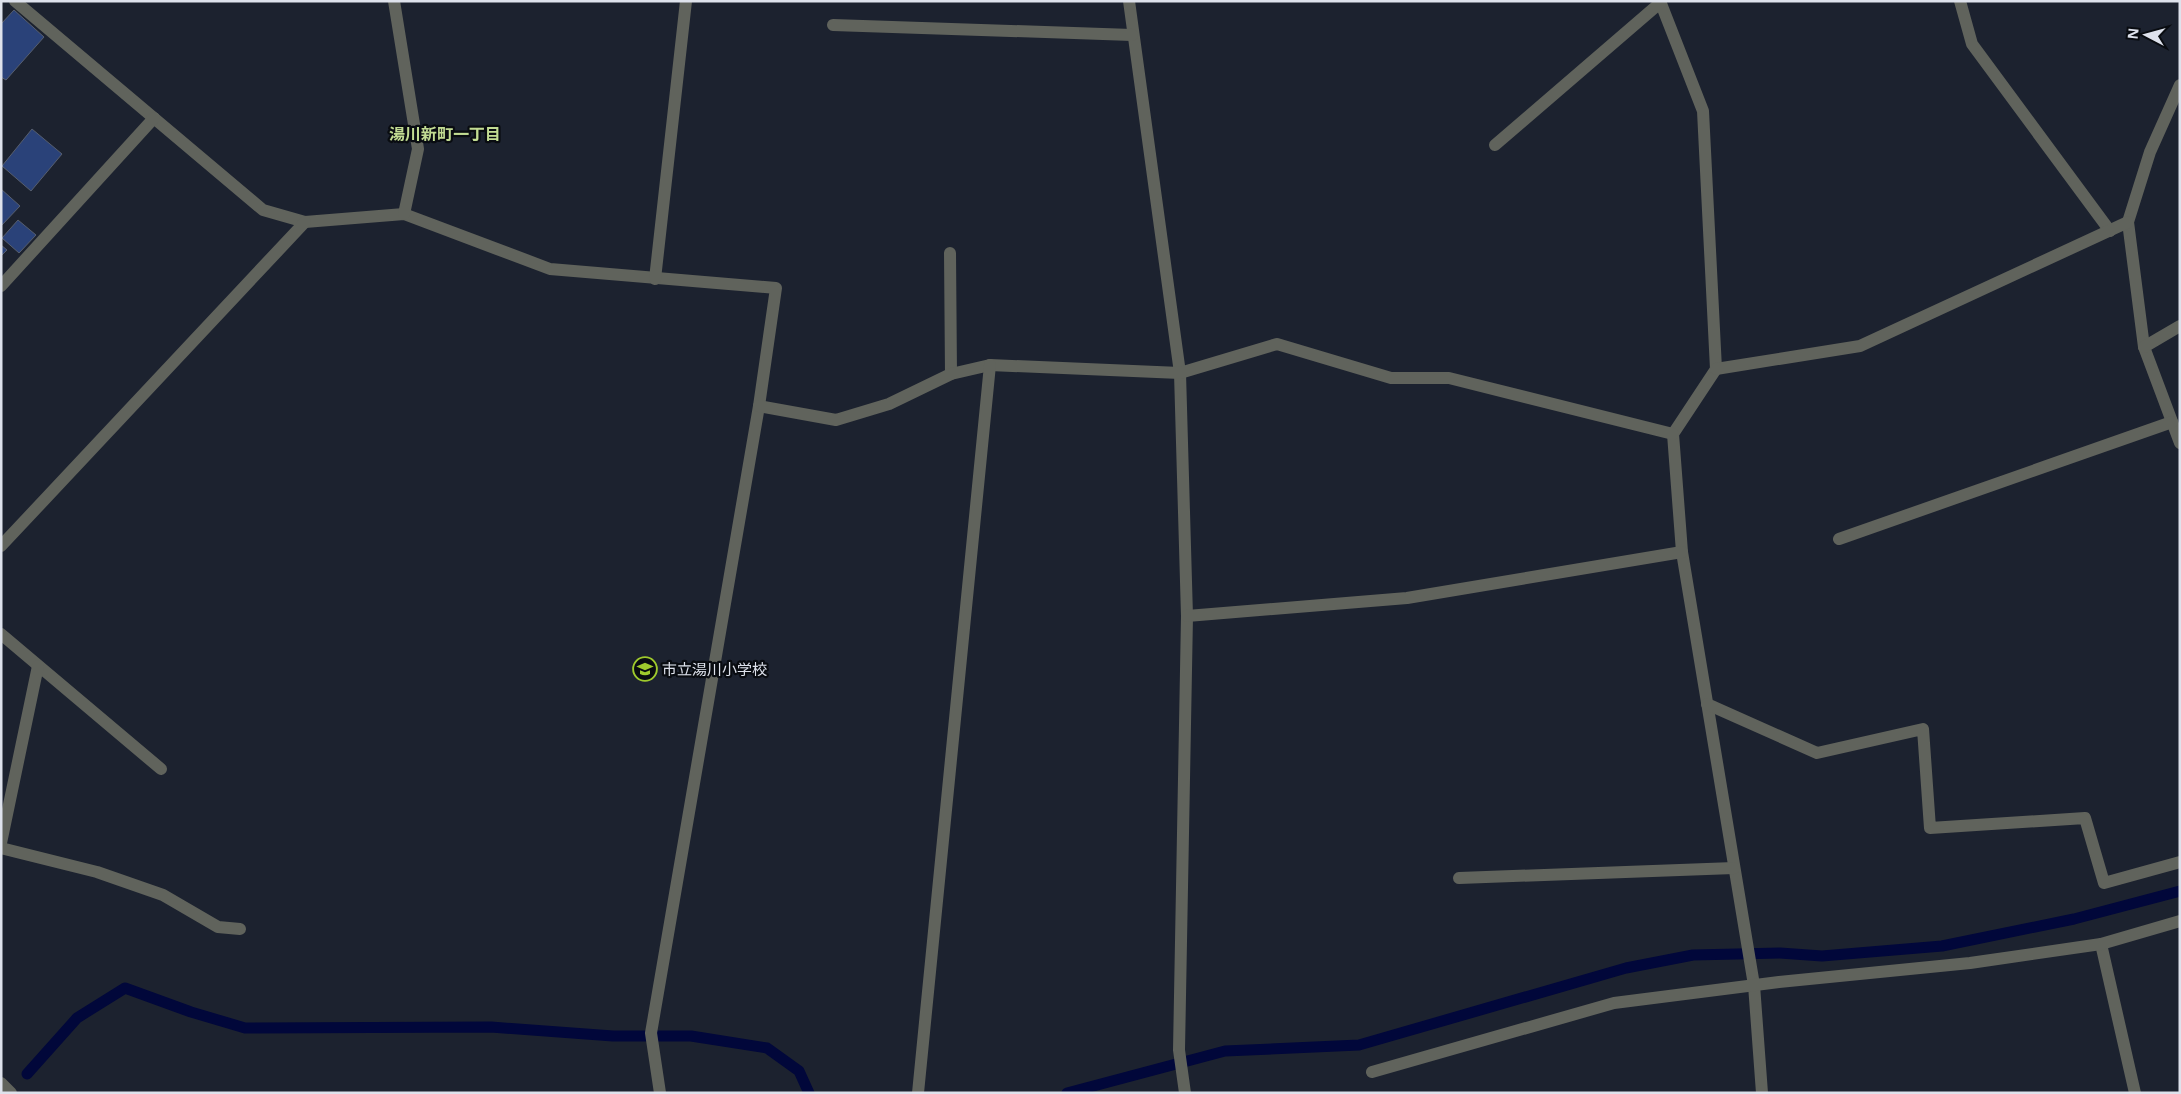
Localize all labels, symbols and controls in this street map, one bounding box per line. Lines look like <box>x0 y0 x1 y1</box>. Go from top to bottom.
north arrow <box>2121 10 2171 60</box>
text: N <box>2123 27 2143 40</box>
district label: 湯川新町一丁目 <box>389 123 501 145</box>
school or university icon: 市立湯川小学校 <box>632 656 658 682</box>
place label: 市立湯川小学校 <box>662 659 767 679</box>

